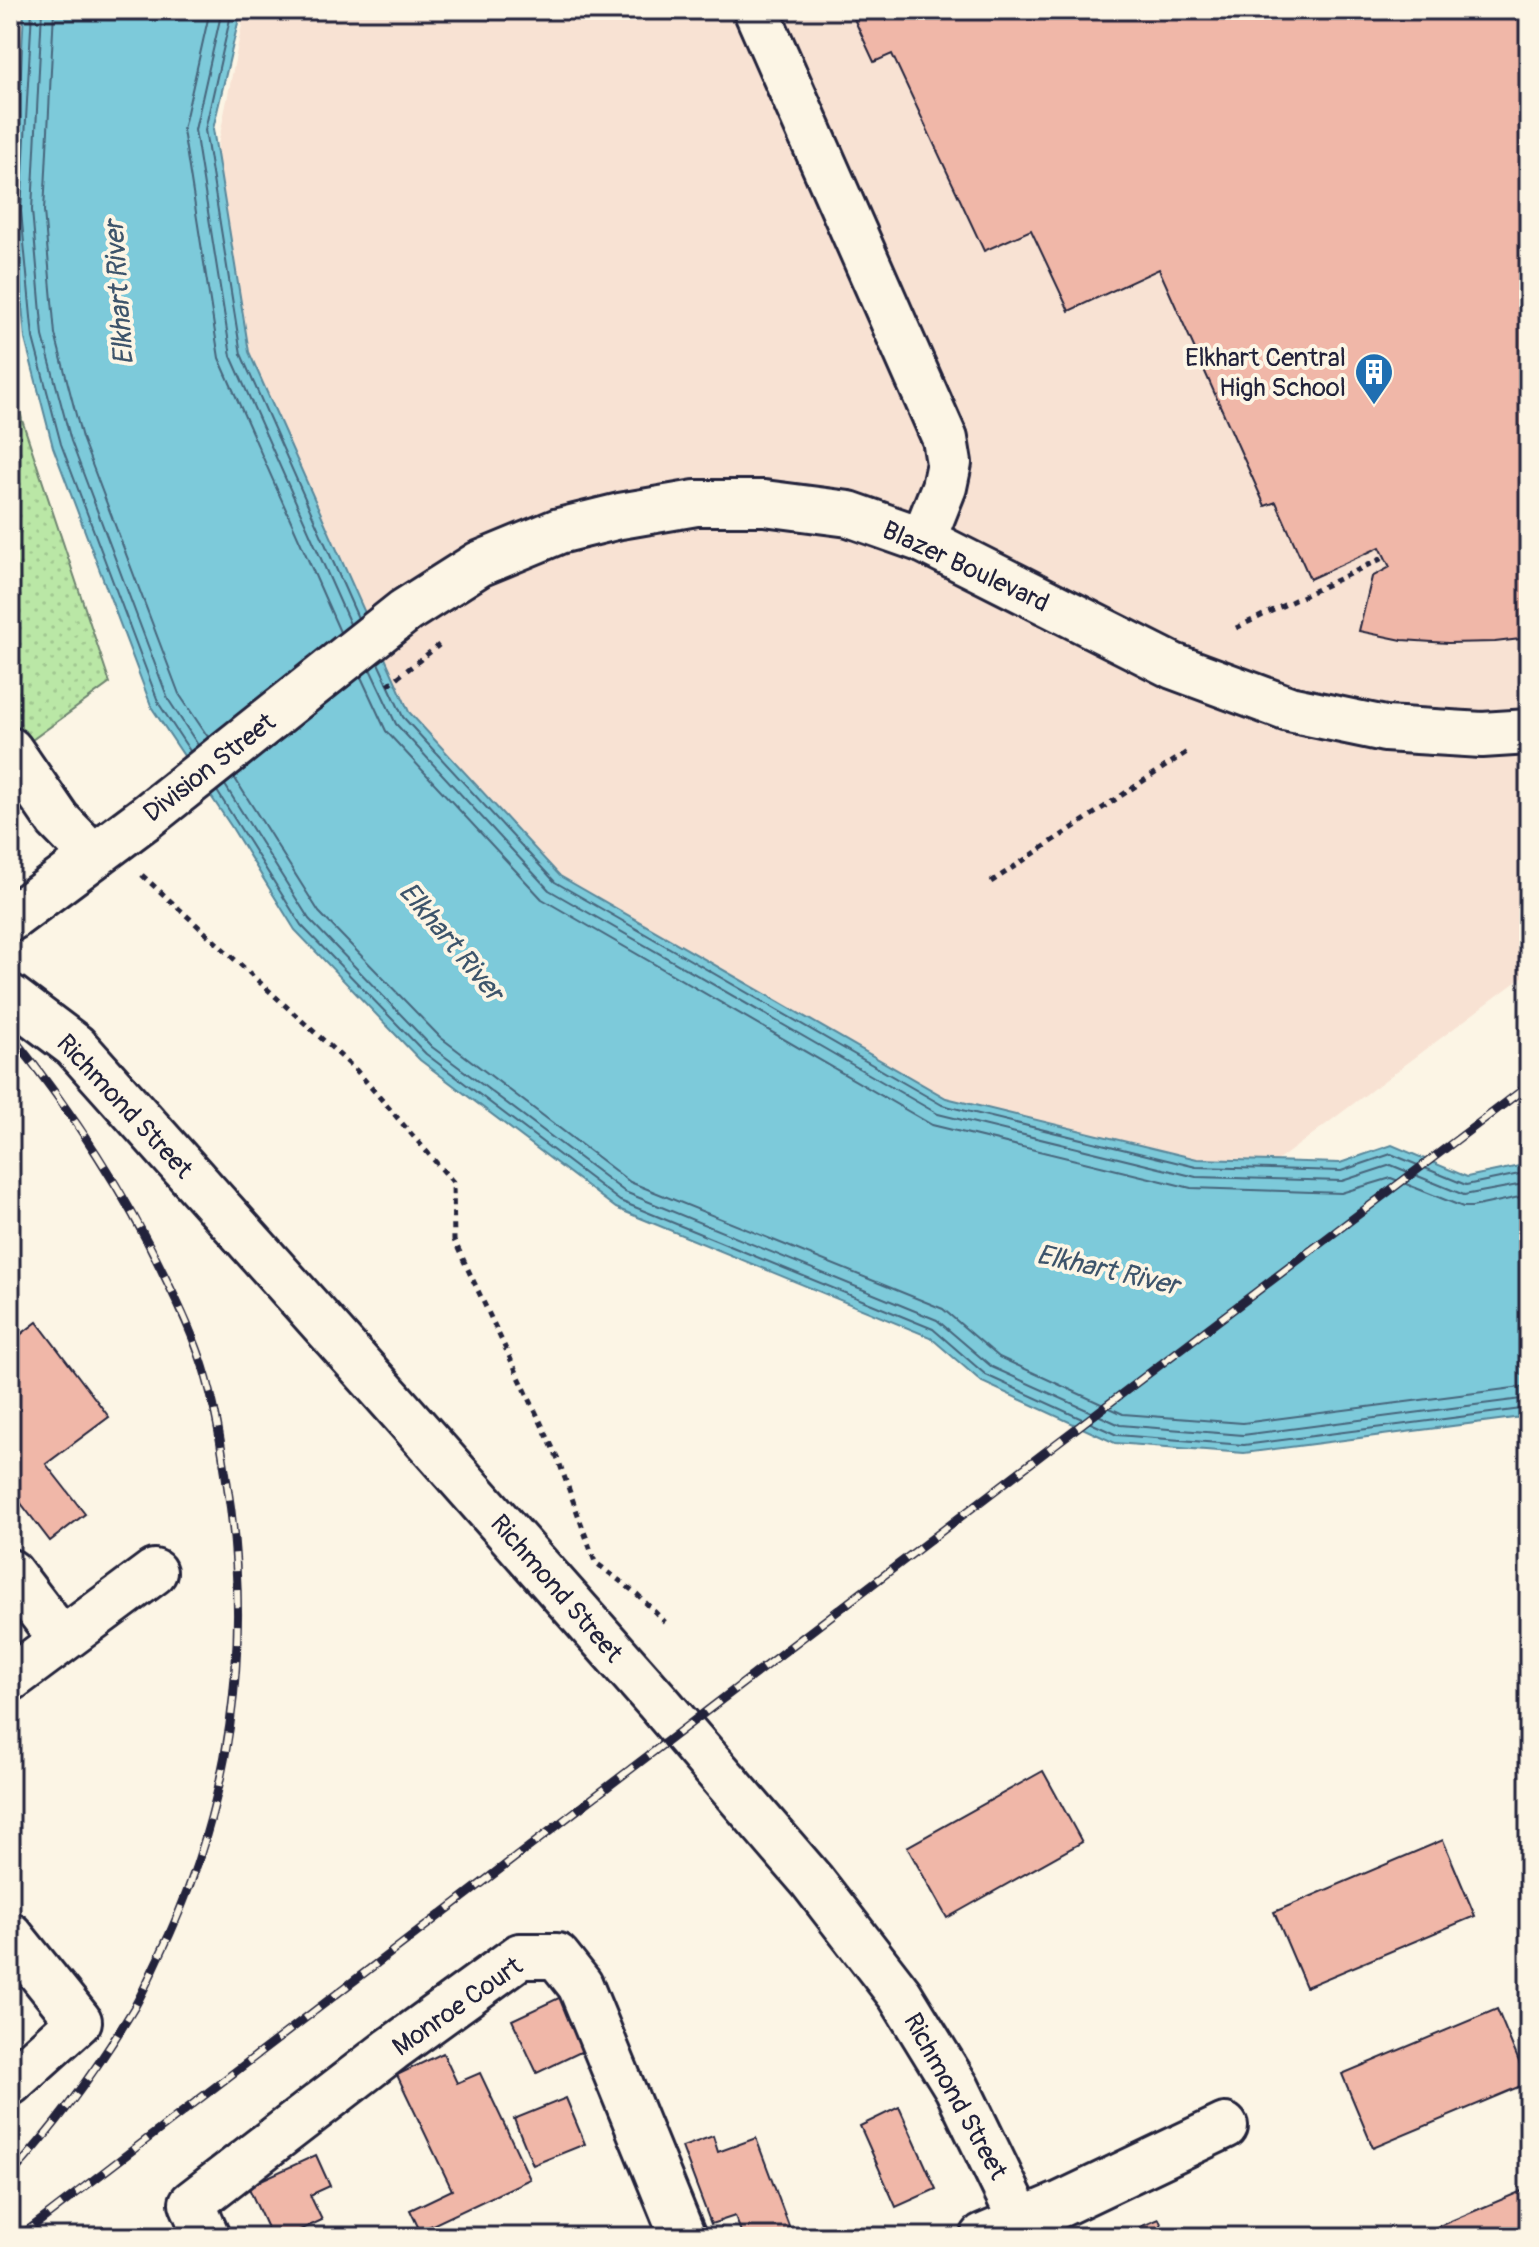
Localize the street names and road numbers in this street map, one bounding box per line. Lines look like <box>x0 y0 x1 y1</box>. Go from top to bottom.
street label: Blazer Boulevard <box>877 514 1054 620</box>
street label: Division Street <box>137 706 282 829</box>
street label: Richmond Street <box>49 1028 200 1186</box>
street label: Richmond Street <box>483 1508 630 1670</box>
street label: Monroe Court <box>386 1950 529 2063</box>
street label: Richmond Street <box>896 2008 1014 2186</box>

